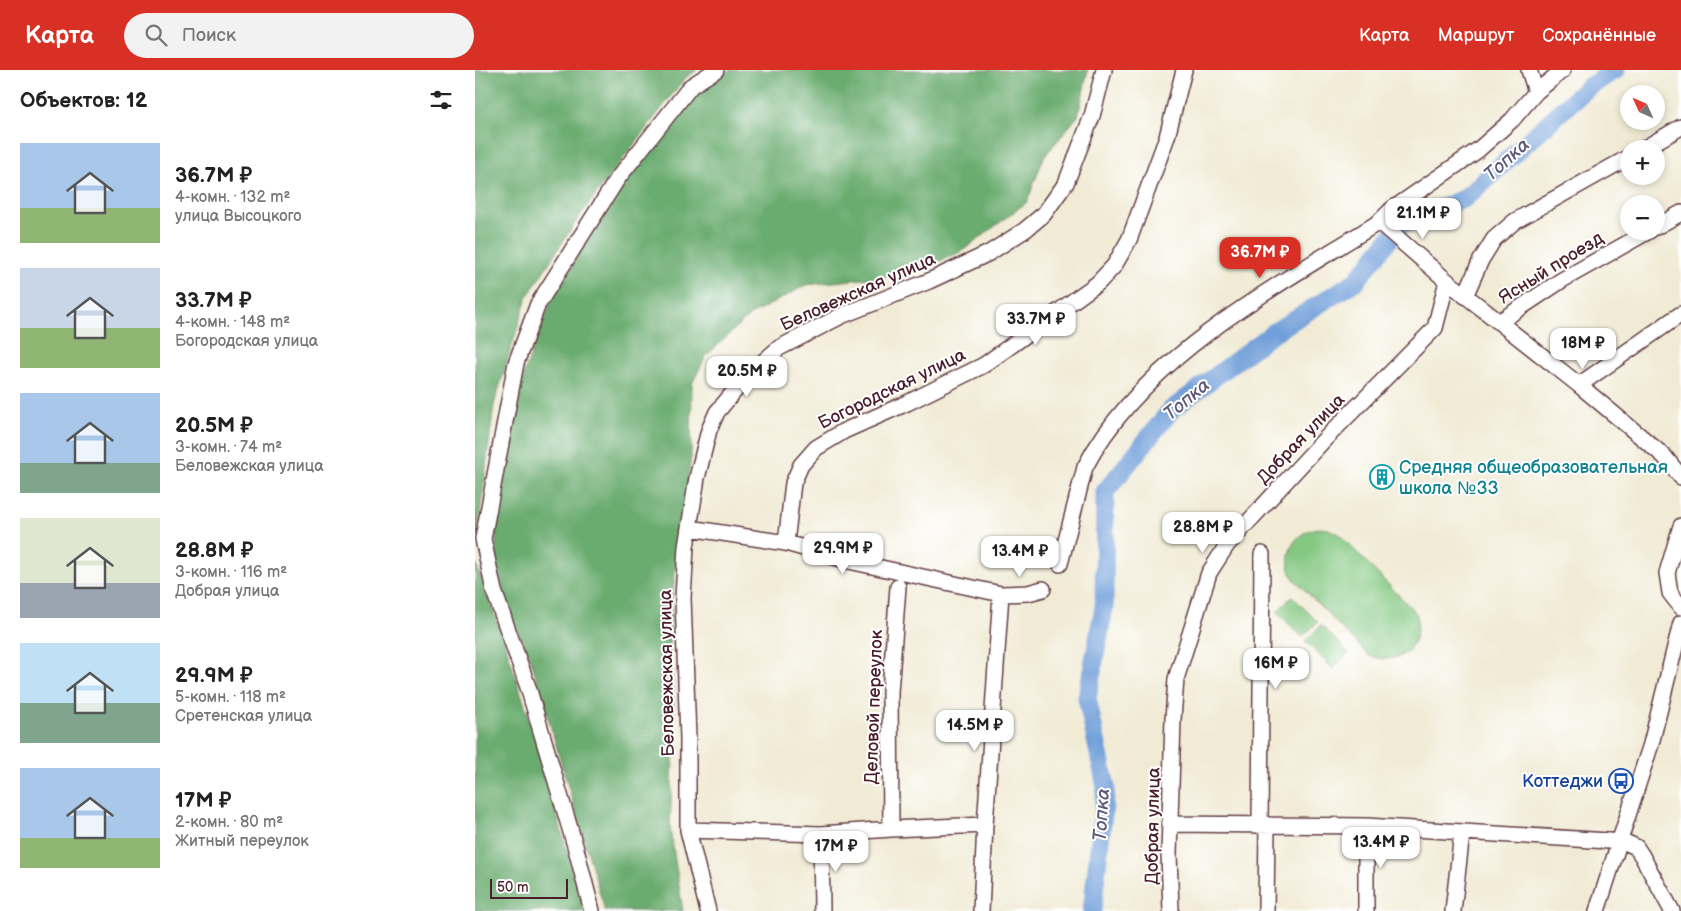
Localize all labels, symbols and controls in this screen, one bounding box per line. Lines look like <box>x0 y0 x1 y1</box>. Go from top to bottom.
search box <box>124 13 474 58</box>
text: Карта <box>25 21 94 50</box>
icon: search <box>142 21 170 49</box>
text: Поиск <box>182 24 236 47</box>
text: Карта <box>1359 25 1410 46</box>
text: Маршрут <box>1438 25 1514 46</box>
text: Сохранённые <box>1542 25 1656 46</box>
north arrow <box>1620 85 1665 130</box>
map controls <box>1620 85 1665 240</box>
icon: filters <box>427 86 455 114</box>
text: Объектов: 12 <box>20 88 147 113</box>
water label: Топка <box>1479 134 1535 186</box>
button: + <box>1620 140 1665 185</box>
icon: home <box>60 163 120 223</box>
text: 36.7M ₽ <box>175 163 252 188</box>
text: 4-комн. · 132 m² <box>175 188 290 207</box>
button: − <box>1620 195 1665 240</box>
pin: 21.1M ₽ <box>1377 198 1469 240</box>
text: 21.1M ₽ <box>1396 204 1450 223</box>
text: улица Высоцкого <box>175 207 302 226</box>
street label: Ясный проезд <box>1495 227 1607 309</box>
pin: 36.7M ₽ <box>1214 236 1306 279</box>
text: 36.7M ₽ <box>1231 243 1289 262</box>
street label: Беловежская улица <box>777 248 939 336</box>
icon: home <box>60 288 120 348</box>
text: 33.7M ₽ <box>175 288 252 313</box>
pin: 33.7M ₽ <box>990 304 1082 346</box>
text: 33.7M ₽ <box>1007 310 1065 329</box>
text: 4-комн. · 148 m² <box>175 313 290 332</box>
pin: 18M ₽ <box>1548 328 1618 370</box>
text: Богородская улица <box>175 332 318 351</box>
text: 18M ₽ <box>1561 334 1605 353</box>
street label: Богородская улица <box>815 344 969 434</box>
pin: 20.5M ₽ <box>701 356 793 398</box>
text: 20.5M ₽ <box>717 362 777 381</box>
water label: Топка <box>1159 374 1215 426</box>
street label: Добрая улица <box>1253 389 1350 489</box>
icon: home <box>60 413 120 473</box>
text: 20.5M ₽ <box>175 413 253 438</box>
text: 3-комн. · 74 m² <box>175 438 282 457</box>
text: Беловежская улица <box>175 457 324 476</box>
place label: Средняя общеобразовательная школа №33 <box>1399 457 1668 499</box>
building icon: Средняя общеобразовательная школа №33 <box>1369 464 1395 490</box>
pin: 28.8M ₽ <box>1157 512 1249 554</box>
text: 28.8M ₽ <box>1173 518 1233 537</box>
pin: 29.9M ₽ <box>797 532 889 575</box>
pin: 13.4M ₽ <box>974 536 1066 578</box>
icon: home <box>60 538 120 598</box>
text: 28.8M ₽ <box>175 538 253 563</box>
text: 29.9M ₽ <box>813 539 873 558</box>
text: 13.4M ₽ <box>992 542 1048 561</box>
text: 3-комн. · 116 m² <box>175 563 287 582</box>
text: Добрая улица <box>175 582 279 601</box>
street label: Беловежская улица <box>655 589 679 757</box>
street label: Деловой переулок <box>861 629 887 785</box>
pin: 16M ₽ <box>1241 648 1311 690</box>
text: 16M ₽ <box>1254 654 1298 673</box>
icon: home <box>60 663 120 723</box>
text: 29.9M ₽ <box>175 663 253 688</box>
text: 5-комн. · 118 m² <box>175 688 286 707</box>
text: Сретенская улица <box>175 707 312 726</box>
pin: 14.5M ₽ <box>929 710 1021 752</box>
text: 14.5M ₽ <box>947 716 1003 735</box>
street label: Добрая улица <box>1141 767 1165 885</box>
bus stop icon: Коттеджи <box>1608 768 1634 794</box>
place label: Коттеджи <box>1522 771 1603 792</box>
icon: home <box>60 788 120 848</box>
text: 17M ₽ <box>175 788 231 813</box>
water label: Топка <box>1089 788 1115 842</box>
text: 2-комн. · 80 m² <box>175 813 283 832</box>
pin: 13.4M ₽ <box>1335 826 1427 869</box>
pin: 17M ₽ <box>801 830 871 873</box>
text: Житный переулок <box>175 832 309 851</box>
text: 13.4M ₽ <box>1353 833 1409 852</box>
text: 17M ₽ <box>815 837 858 856</box>
scale bar <box>490 876 567 899</box>
text: 50 m <box>497 879 529 896</box>

